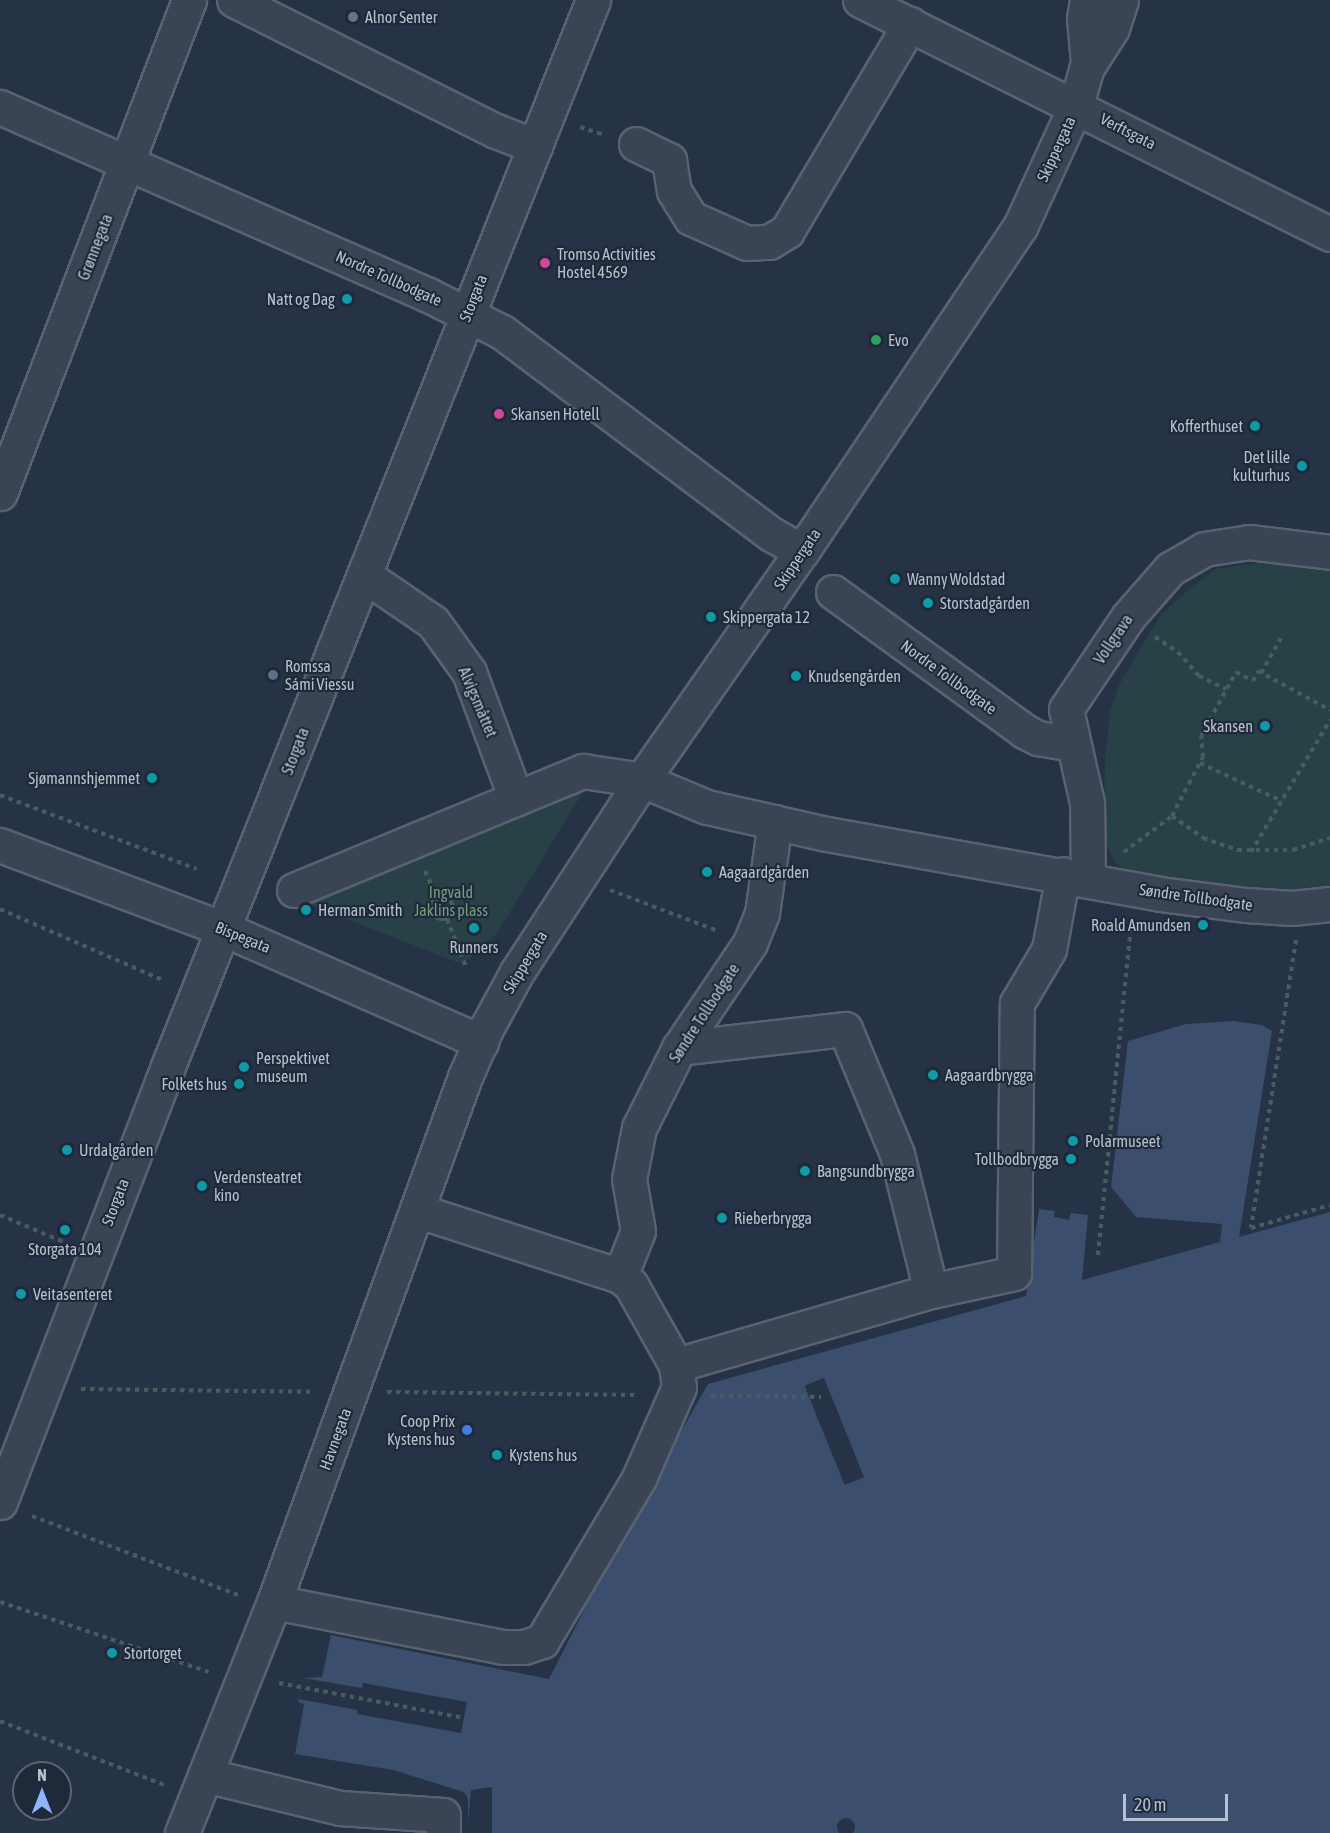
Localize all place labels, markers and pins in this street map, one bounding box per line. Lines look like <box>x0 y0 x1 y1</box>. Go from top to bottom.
place label: Alnor Senter <box>365 7 437 27</box>
marker: Alnor Senter <box>346 10 360 24</box>
place label: Tromso Activities Hostel 4569 <box>557 244 656 282</box>
marker: Tromso Activities Hostel 4569 <box>538 256 552 270</box>
place label: Natt og Dag <box>267 289 335 309</box>
marker: Natt og Dag <box>340 292 354 306</box>
place label: Evo <box>888 330 909 350</box>
marker: Evo <box>869 333 883 347</box>
place label: Skansen Hotell <box>511 404 600 424</box>
marker: Skansen Hotell <box>492 407 506 421</box>
place label: Kofferthuset <box>1170 416 1243 436</box>
marker: Kofferthuset <box>1248 419 1262 433</box>
place label: Det lille kulturhus <box>1233 447 1290 485</box>
marker: Det lille kulturhus <box>1295 459 1309 473</box>
place label: Wanny Woldstad <box>907 569 1005 589</box>
marker: Wanny Woldstad <box>888 572 902 586</box>
place label: Storstadgården <box>940 593 1030 613</box>
marker: Storstadgården <box>921 596 935 610</box>
place label: Skippergata 12 <box>723 607 810 627</box>
marker: Skippergata 12 <box>704 610 718 624</box>
place label: Romssa Sámi Viessu <box>285 656 354 694</box>
place label: Knudsengården <box>808 666 901 686</box>
marker: Romssa Sámi Viessu <box>266 668 280 682</box>
marker: Knudsengården <box>789 669 803 683</box>
place label: Skansen <box>1203 716 1253 736</box>
marker: Skansen <box>1258 719 1272 733</box>
place label: Sjømannshjemmet <box>28 768 140 788</box>
marker: Sjømannshjemmet <box>145 771 159 785</box>
place label: Aagaardgården <box>719 862 809 882</box>
marker: Aagaardgården <box>700 865 714 879</box>
place label: Herman Smith <box>318 900 402 920</box>
marker: Herman Smith <box>299 903 313 917</box>
place label: Roald Amundsen <box>1091 915 1191 935</box>
marker: Roald Amundsen <box>1196 918 1210 932</box>
marker: Runners <box>467 921 481 935</box>
place label: Runners <box>450 937 498 957</box>
place label: Perspektivet museum <box>256 1048 330 1086</box>
marker: Perspektivet museum <box>237 1060 251 1074</box>
place label: Aagaardbrygga <box>945 1065 1033 1085</box>
marker: Aagaardbrygga <box>926 1068 940 1082</box>
place label: Folkets hus <box>162 1074 227 1094</box>
marker: Folkets hus <box>232 1077 246 1091</box>
place label: Polarmuseet <box>1085 1131 1161 1151</box>
marker: Polarmuseet <box>1066 1134 1080 1148</box>
place label: Urdalgården <box>79 1140 154 1160</box>
marker: Urdalgården <box>60 1143 74 1157</box>
place label: Tollbodbrygga <box>975 1149 1059 1169</box>
marker: Tollbodbrygga <box>1064 1152 1078 1166</box>
place label: Bangsundbrygga <box>817 1161 915 1181</box>
marker: Bangsundbrygga <box>798 1164 812 1178</box>
place label: Verdensteatret kino <box>214 1167 302 1205</box>
marker: Verdensteatret kino <box>195 1179 209 1193</box>
place label: Rieberbrygga <box>734 1208 812 1228</box>
marker: Rieberbrygga <box>715 1211 729 1225</box>
marker: Storgata 104 <box>58 1223 72 1237</box>
place label: Storgata 104 <box>28 1239 102 1259</box>
place label: Veitasenteret <box>33 1284 112 1304</box>
marker: Veitasenteret <box>14 1287 28 1301</box>
place label: Coop Prix Kystens hus <box>387 1411 455 1449</box>
marker: Coop Prix Kystens hus <box>460 1423 474 1437</box>
place label: Kystens hus <box>509 1445 577 1465</box>
marker: Kystens hus <box>490 1448 504 1462</box>
place label: Stortorget <box>124 1643 182 1663</box>
marker: Stortorget <box>105 1646 119 1660</box>

